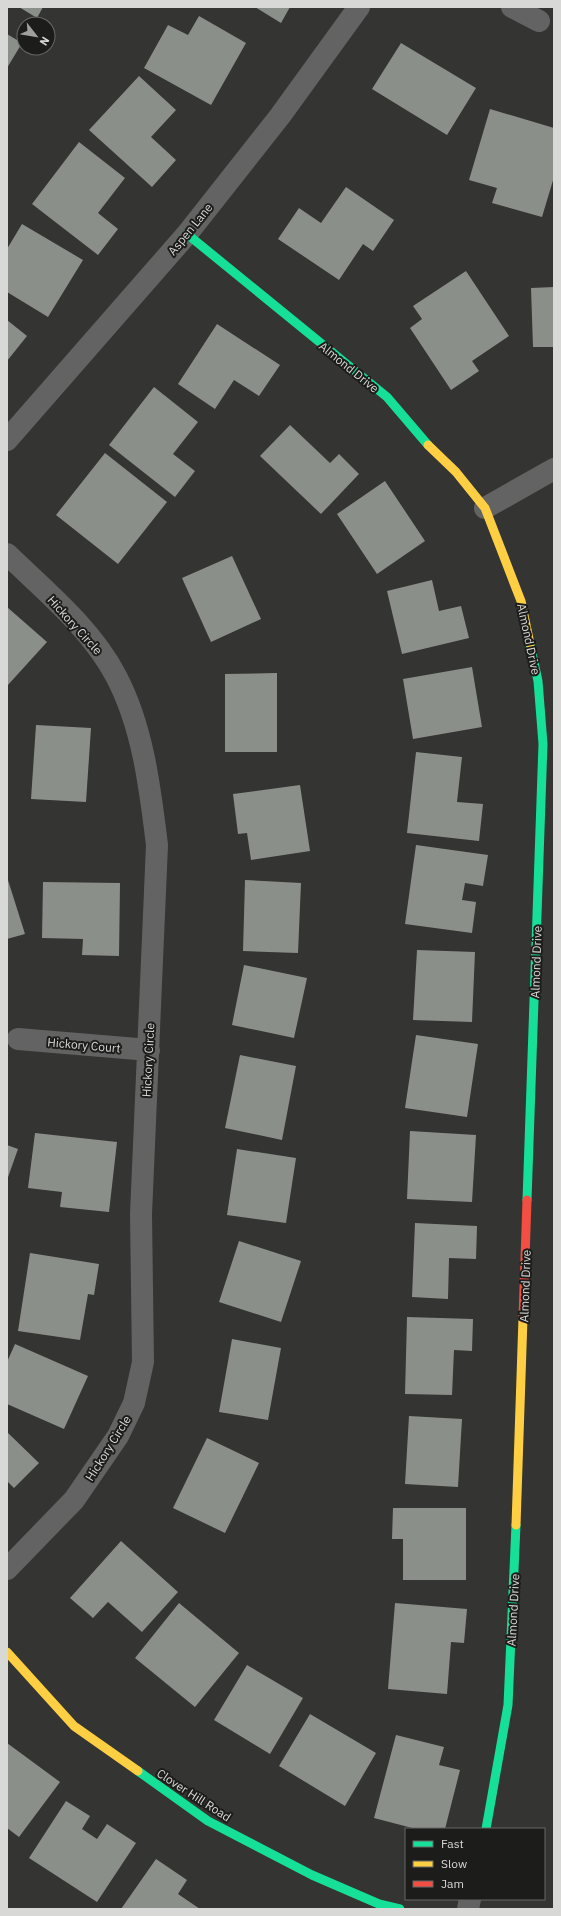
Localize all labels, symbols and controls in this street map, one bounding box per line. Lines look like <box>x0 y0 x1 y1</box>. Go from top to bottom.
north arrow <box>16 16 56 56</box>
text: N <box>37 34 53 48</box>
street label: Aspen Lane <box>164 200 216 258</box>
street label: Almond Drive <box>316 338 382 396</box>
street label: Hickory Circle <box>45 592 106 658</box>
street label: Almond Drive <box>514 602 544 676</box>
street label: Almond Drive <box>527 925 545 999</box>
street label: Hickory Circle <box>139 1022 157 1098</box>
street label: Hickory Court <box>47 1034 121 1056</box>
street label: Almond Drive <box>516 1249 534 1323</box>
street label: Hickory Circle <box>82 1412 134 1484</box>
street label: Almond Drive <box>504 1573 522 1647</box>
street label: Clover Hill Road <box>154 1765 234 1825</box>
legend <box>405 1828 545 1900</box>
text: Fast <box>441 1836 464 1851</box>
text: Slow <box>441 1856 467 1871</box>
text: Jam <box>441 1876 464 1891</box>

